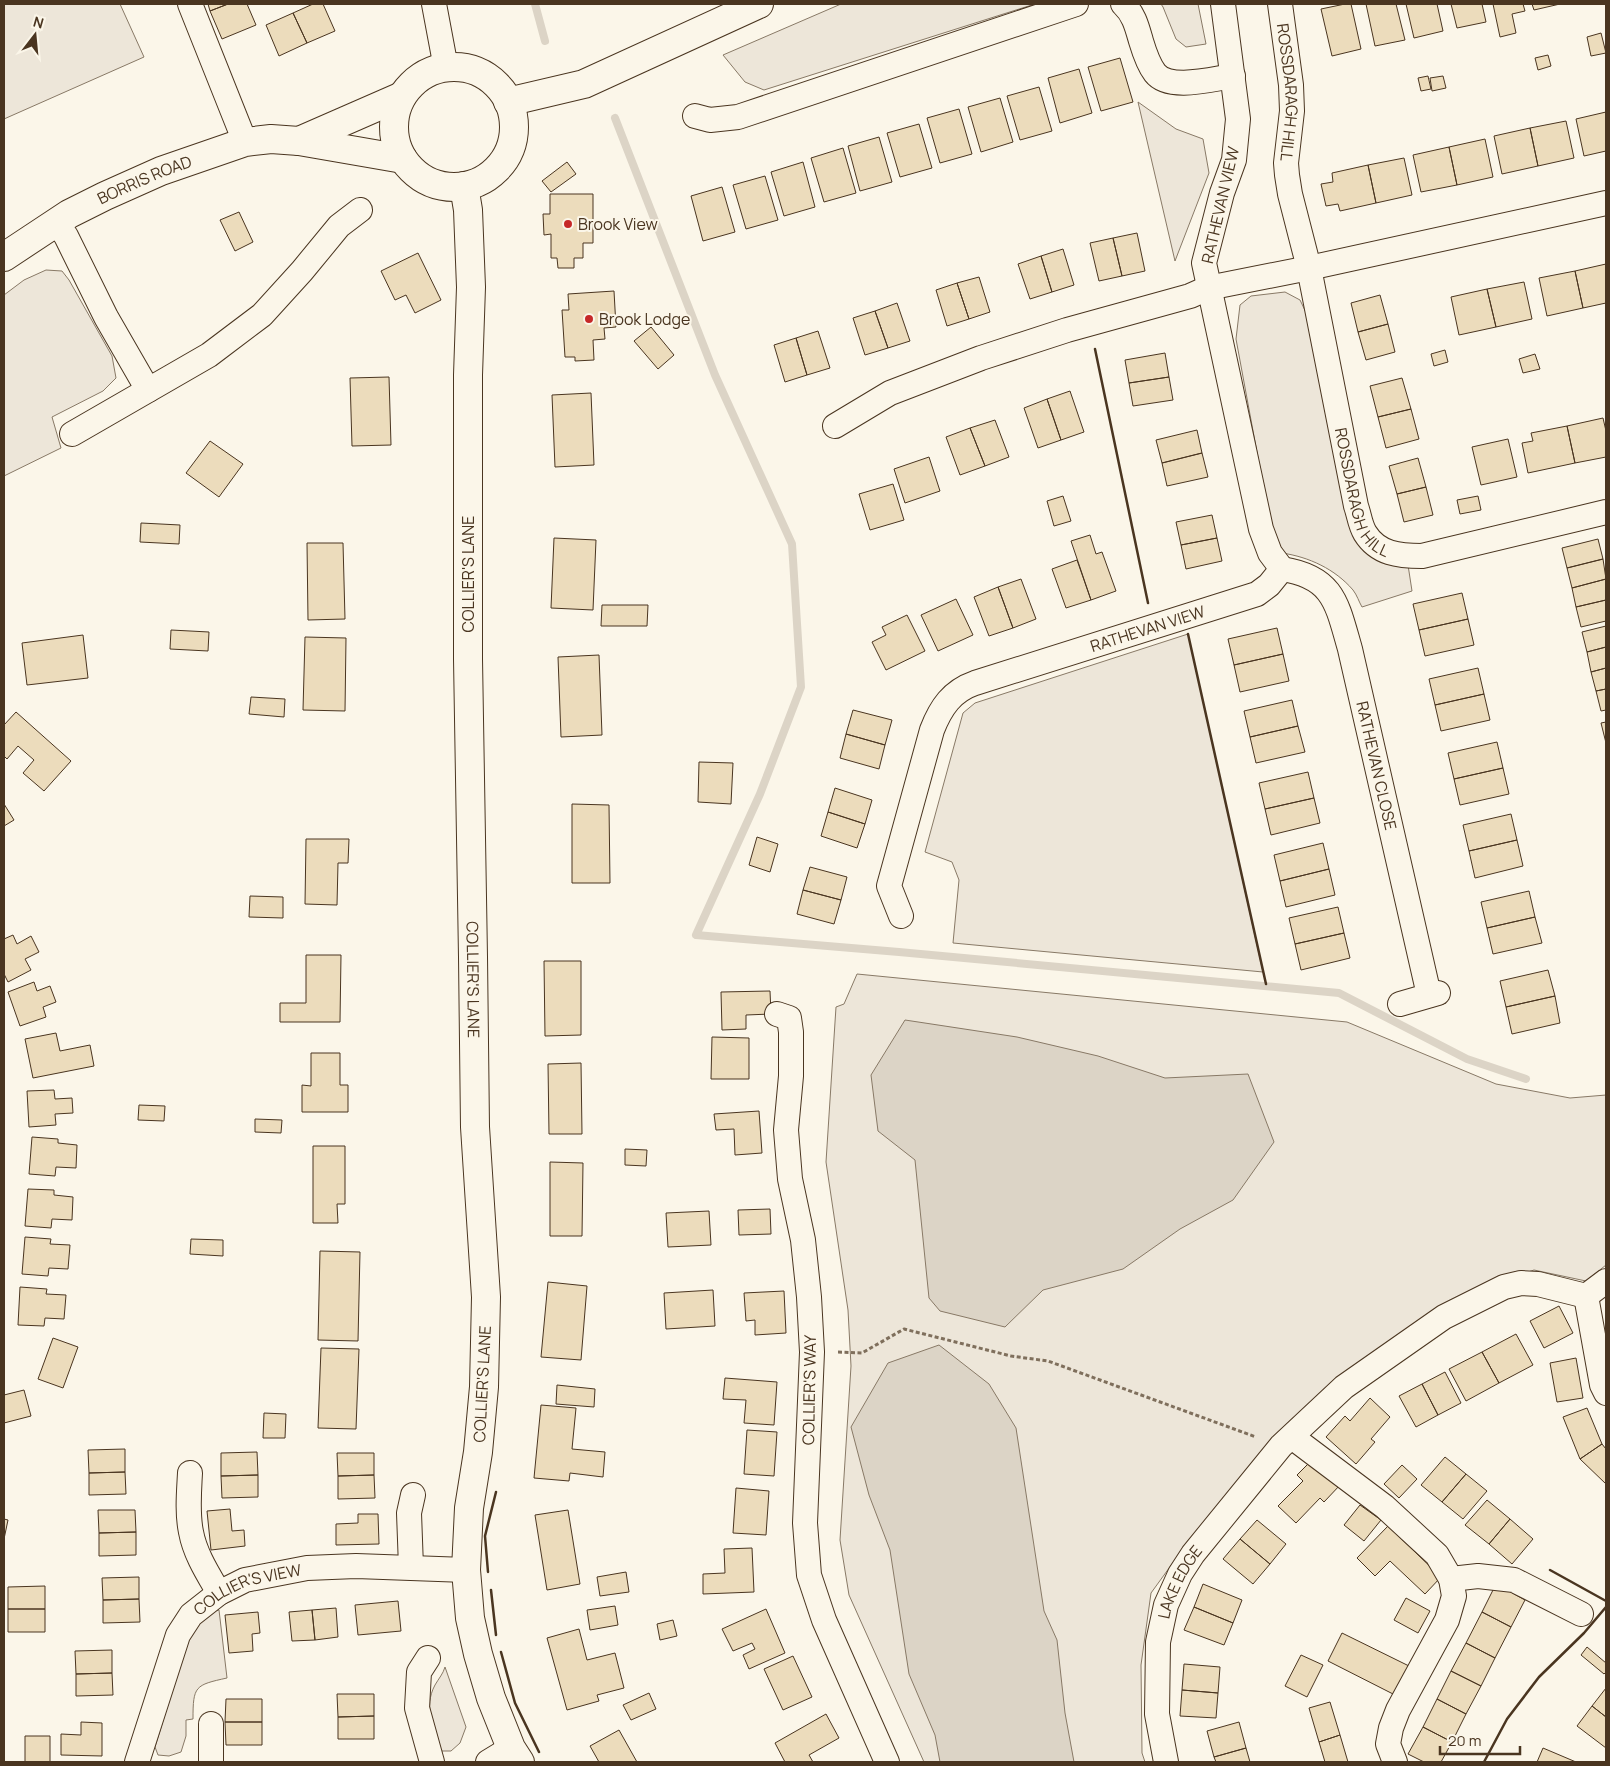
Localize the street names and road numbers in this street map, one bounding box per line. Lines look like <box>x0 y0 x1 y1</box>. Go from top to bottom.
street label: ROSSDARAGH HILL <box>1272 22 1303 162</box>
street label: RATHEVAN VIEW <box>1196 144 1244 266</box>
street label: BORRIS ROAD <box>93 150 195 209</box>
street label: ROSSDARAGH HILL <box>1330 426 1393 562</box>
street label: COLLIER'S LANE <box>457 516 479 632</box>
street label: RATHEVAN VIEW <box>1087 600 1208 657</box>
street label: RATHEVAN CLOSE <box>1351 699 1402 832</box>
street label: COLLIER'S LANE <box>461 921 485 1038</box>
street label: COLLIER'S LANE <box>468 1325 496 1443</box>
street label: COLLIER'S WAY <box>797 1335 821 1445</box>
street label: LAKE EDGE <box>1152 1540 1207 1621</box>
street label: COLLIER'S VIEW <box>189 1558 303 1620</box>

